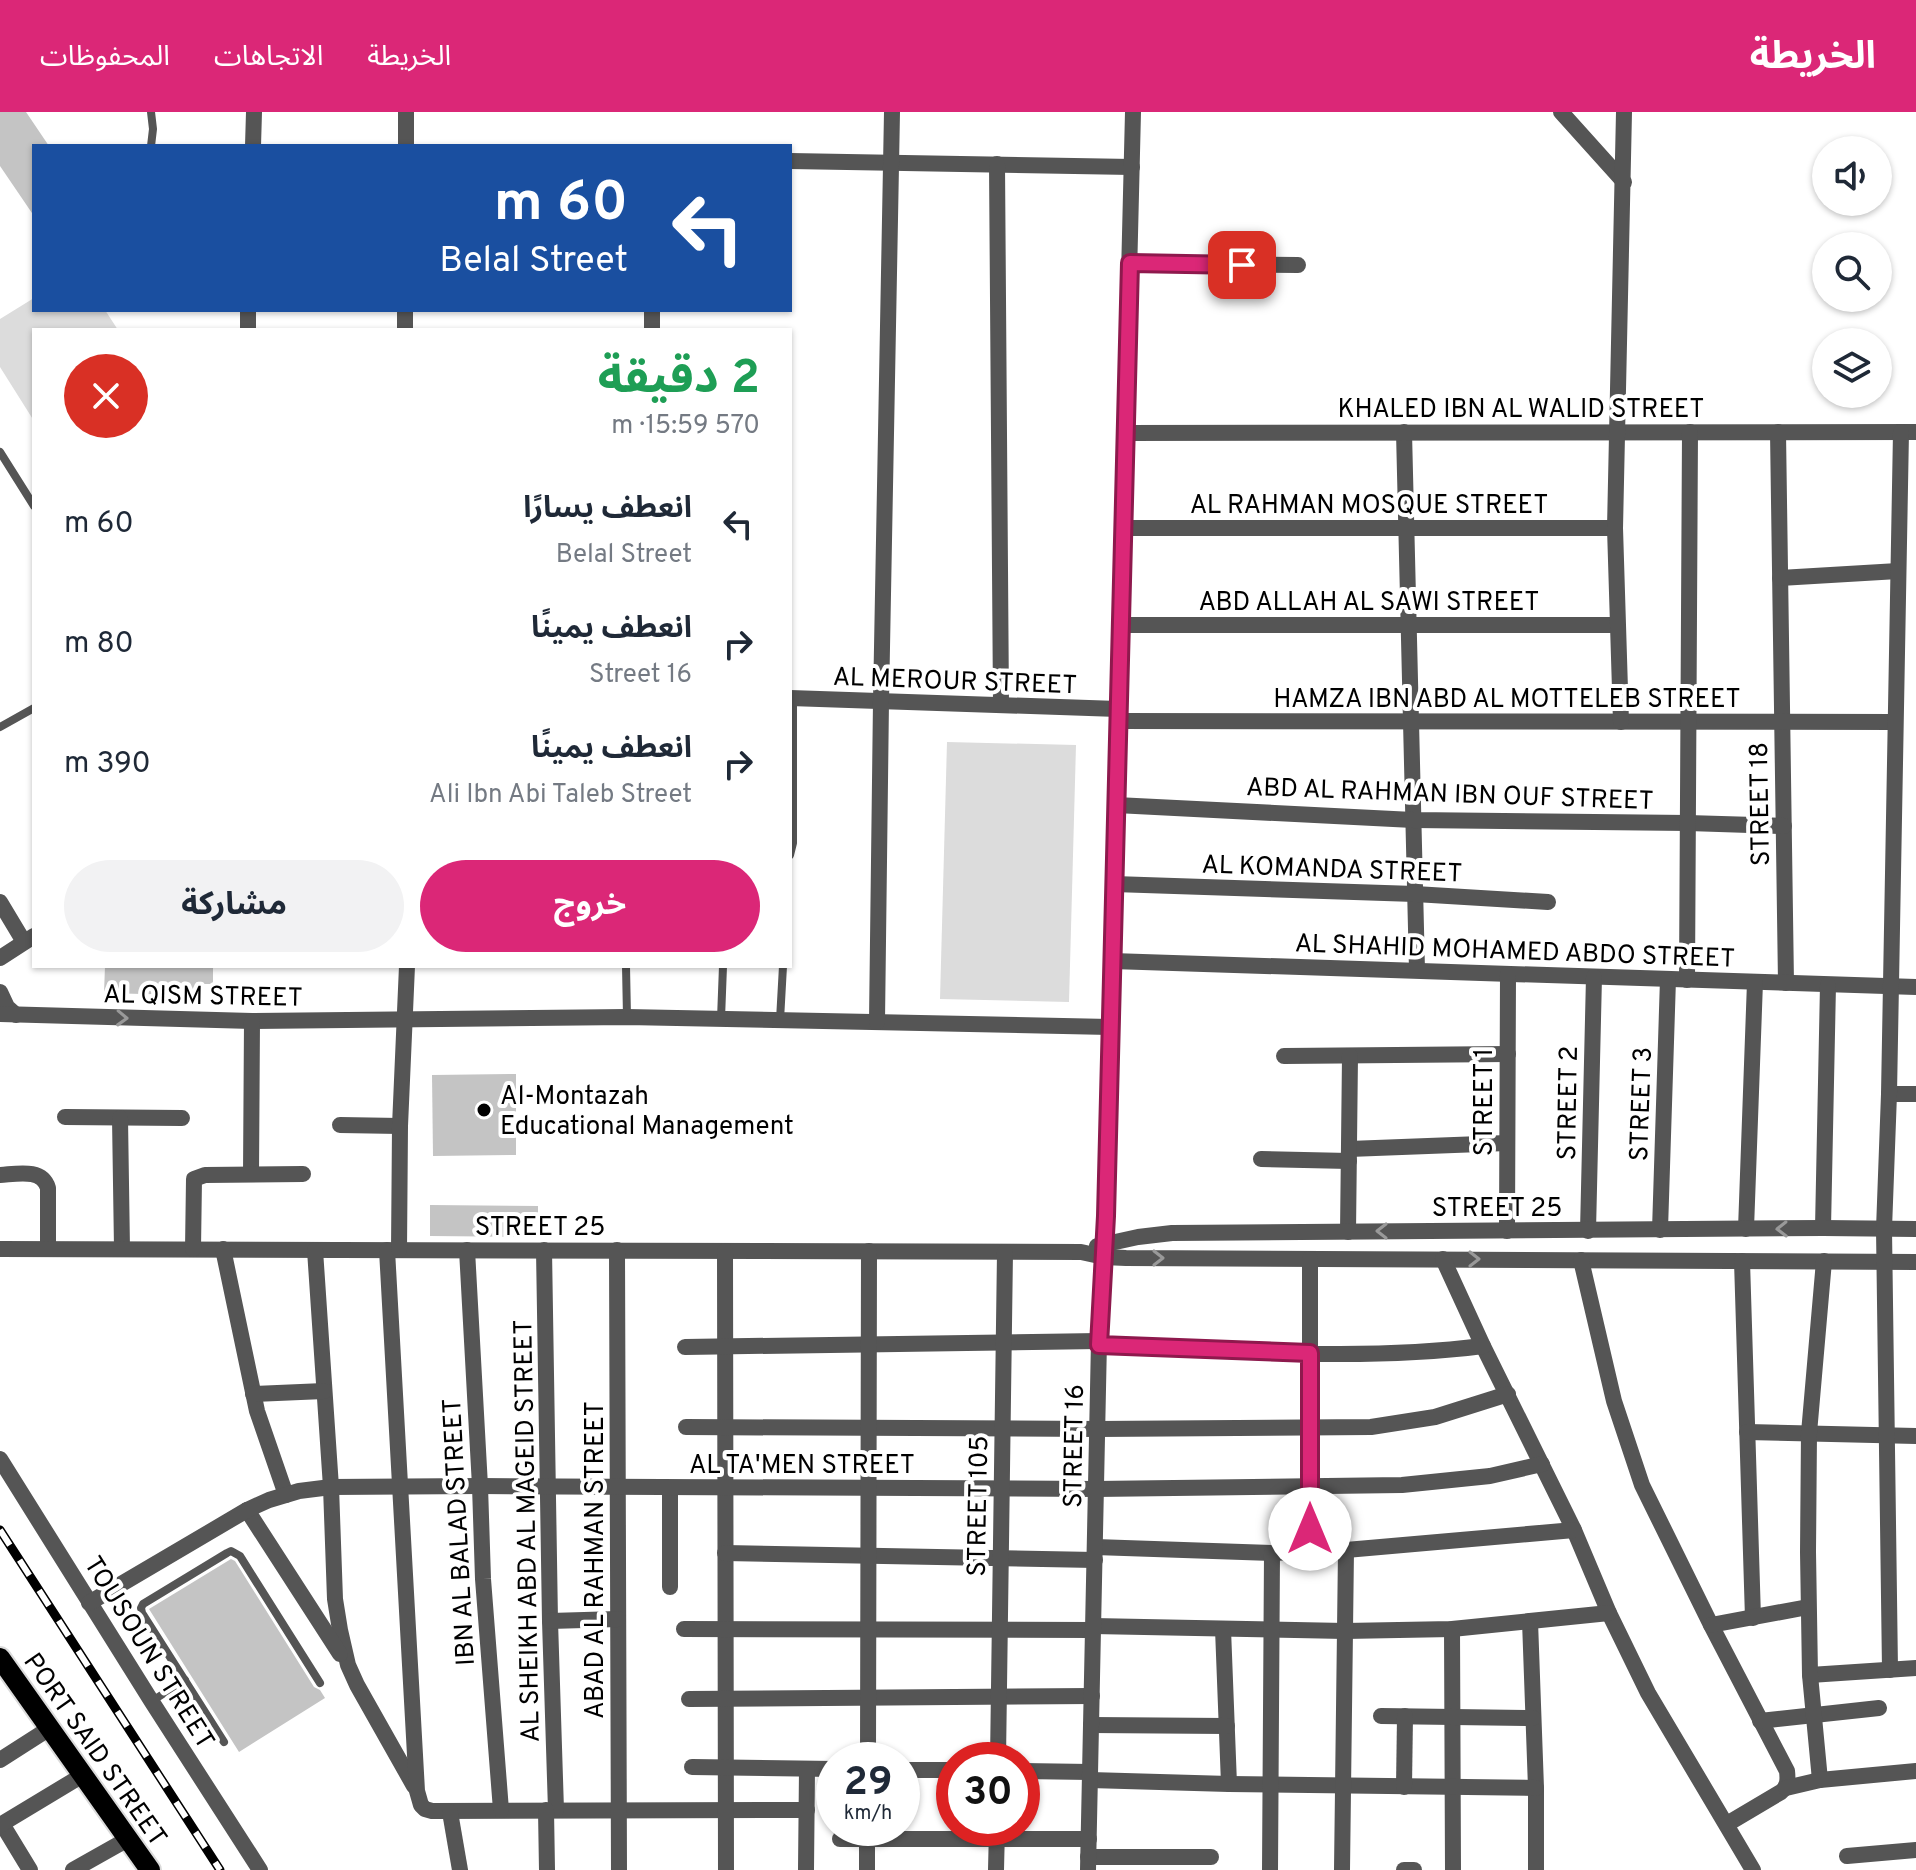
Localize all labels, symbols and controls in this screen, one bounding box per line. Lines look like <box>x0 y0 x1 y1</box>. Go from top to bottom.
text: الخريطة <box>1750 34 1876 83</box>
text: المحفوظات <box>40 40 170 76</box>
text: الاتجاهات <box>214 40 323 76</box>
text: الخريطة <box>367 40 451 76</box>
map controls <box>1812 136 1892 408</box>
button: sound <box>1812 136 1892 216</box>
text: 60 m <box>494 170 628 240</box>
icon: left <box>656 176 760 280</box>
pin <box>1208 231 1276 299</box>
button: search <box>1812 232 1892 312</box>
text: Belal Street <box>439 239 628 285</box>
icon: arrive <box>1220 243 1264 287</box>
button: layers <box>1812 328 1892 408</box>
text: 2 دقيقة <box>598 350 760 410</box>
button: close <box>64 354 148 438</box>
street label: KHALED IBN AL WALID STREET <box>1337 394 1705 427</box>
text: 570 m · 15:59 <box>611 410 760 443</box>
street label: AL RAHMAN MOSQUE STREET <box>1190 490 1548 523</box>
text: انعطف يسارًا <box>523 491 692 528</box>
icon: left <box>716 502 760 546</box>
text: 60 m <box>64 506 134 543</box>
text: Belal Street <box>556 539 692 572</box>
street label: ABD ALLAH AL SAWI STREET <box>1198 587 1540 620</box>
text: انعطف يمينًا <box>531 611 692 648</box>
icon: right <box>716 622 760 666</box>
text: 80 m <box>64 626 134 663</box>
text: Street 16 <box>589 659 692 692</box>
street label: AL MEROUR STREET <box>832 662 1078 703</box>
street label: HAMZA IBN ABD AL MOTTELEB STREET <box>1273 684 1741 717</box>
text: انعطف يمينًا <box>531 731 692 768</box>
icon: right <box>716 742 760 786</box>
street label: STREET 18 <box>1744 742 1779 866</box>
text: 390 m <box>64 746 151 783</box>
street label: ABD AL RAHMAN IBN OUF STREET <box>1246 772 1654 819</box>
text: Ali Ibn Abi Taleb Street <box>429 779 692 812</box>
street label: AL KOMANDA STREET <box>1201 849 1463 892</box>
button: مشاركة <box>64 860 404 952</box>
button: خروج <box>420 860 760 952</box>
street label: AL SHAHID MOHAMED ABDO STREET <box>1294 928 1736 977</box>
street label: AL QISM STREET <box>103 979 303 1016</box>
one-way arrow <box>116 1009 129 1026</box>
street label: STREET 2 <box>1552 1045 1587 1161</box>
street label: STREET 3 <box>1624 1046 1661 1162</box>
street label: STREET 1 <box>1469 1048 1502 1156</box>
place label: Al-Montazah Educational Management <box>500 1081 794 1144</box>
marker: Al-Montazah Educational Management <box>475 1101 493 1119</box>
street label: STREET 25 <box>1432 1193 1562 1226</box>
street label: STREET 25 <box>475 1212 605 1245</box>
one-way arrow <box>1775 1220 1788 1238</box>
one-way arrow <box>1375 1222 1388 1240</box>
one-way arrow <box>1152 1249 1165 1267</box>
one-way arrow <box>1468 1250 1481 1268</box>
street label: AL SHEIKH ABD AL MAGEID STREET <box>508 1319 549 1743</box>
street label: STREET 16 <box>1058 1384 1093 1508</box>
street label: IBN AL BALAD STREET <box>437 1397 484 1666</box>
street label: ABAD AL RAHMAN STREET <box>580 1401 613 1719</box>
street label: STREET 105 <box>962 1435 997 1577</box>
street label: AL TA'MEN STREET <box>689 1450 915 1483</box>
position arrow <box>1268 1487 1352 1571</box>
street label: TOUSOUN STREET <box>75 1551 221 1756</box>
street label: PORT SAID STREET <box>15 1647 173 1854</box>
speed limit sign: 30 <box>936 1742 1040 1846</box>
text: 29 <box>843 1759 893 1809</box>
text: km/h <box>844 1801 892 1827</box>

